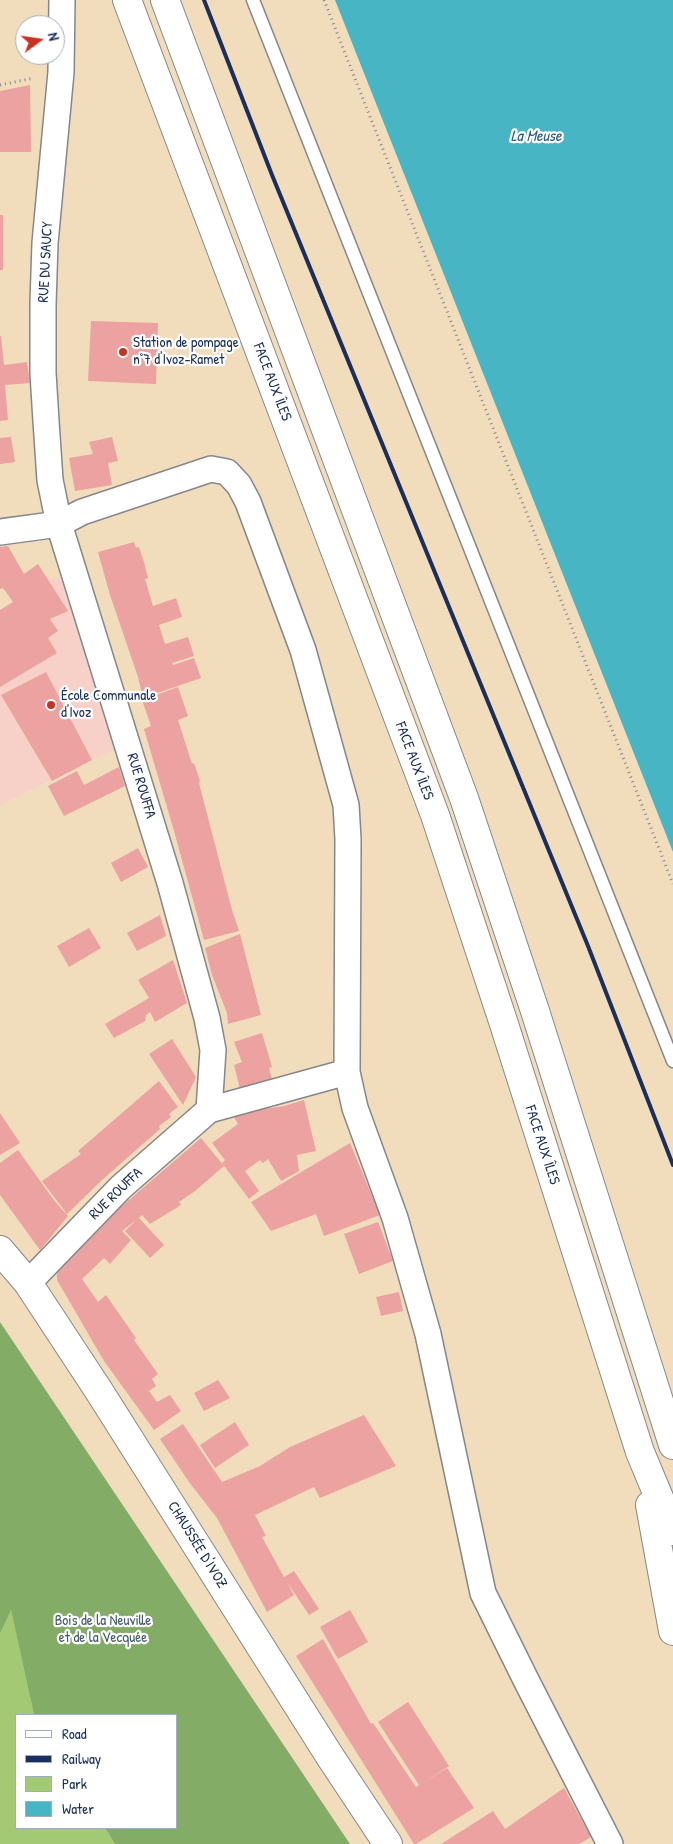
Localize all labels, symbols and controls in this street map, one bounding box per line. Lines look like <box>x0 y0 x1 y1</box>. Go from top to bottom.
north arrow <box>15 15 65 65</box>
text: N <box>44 31 64 42</box>
water label: La Meuse <box>511 127 561 147</box>
street label: RUE DU SAUCY <box>35 221 57 303</box>
place label: Station de pompage n°7 d'Ivoz-Ramet <box>133 334 239 369</box>
street label: FACE AUX ÎLES <box>249 341 295 423</box>
marker: Station de pompage n°7 d'Ivoz-Ramet <box>117 346 129 358</box>
place label: École Communale d'Ivoz <box>61 687 156 722</box>
marker: École Communale d'Ivoz <box>45 699 57 711</box>
street label: FACE AUX ÎLES <box>391 720 437 802</box>
street label: RUE ROUFFA <box>123 751 159 821</box>
street label: FACE AUX ÎLES <box>521 1103 563 1187</box>
street label: RUE ROUFFA <box>86 1164 146 1224</box>
street label: CHAUSSÉE D'IVOZ <box>163 1498 231 1592</box>
park label: Bois de la Neuville et de la Vecquée <box>55 1612 151 1647</box>
legend <box>15 1714 178 1829</box>
text: Road <box>62 1723 87 1744</box>
text: Railway <box>62 1748 101 1769</box>
text: Park <box>62 1773 87 1794</box>
text: Water <box>62 1798 94 1819</box>

